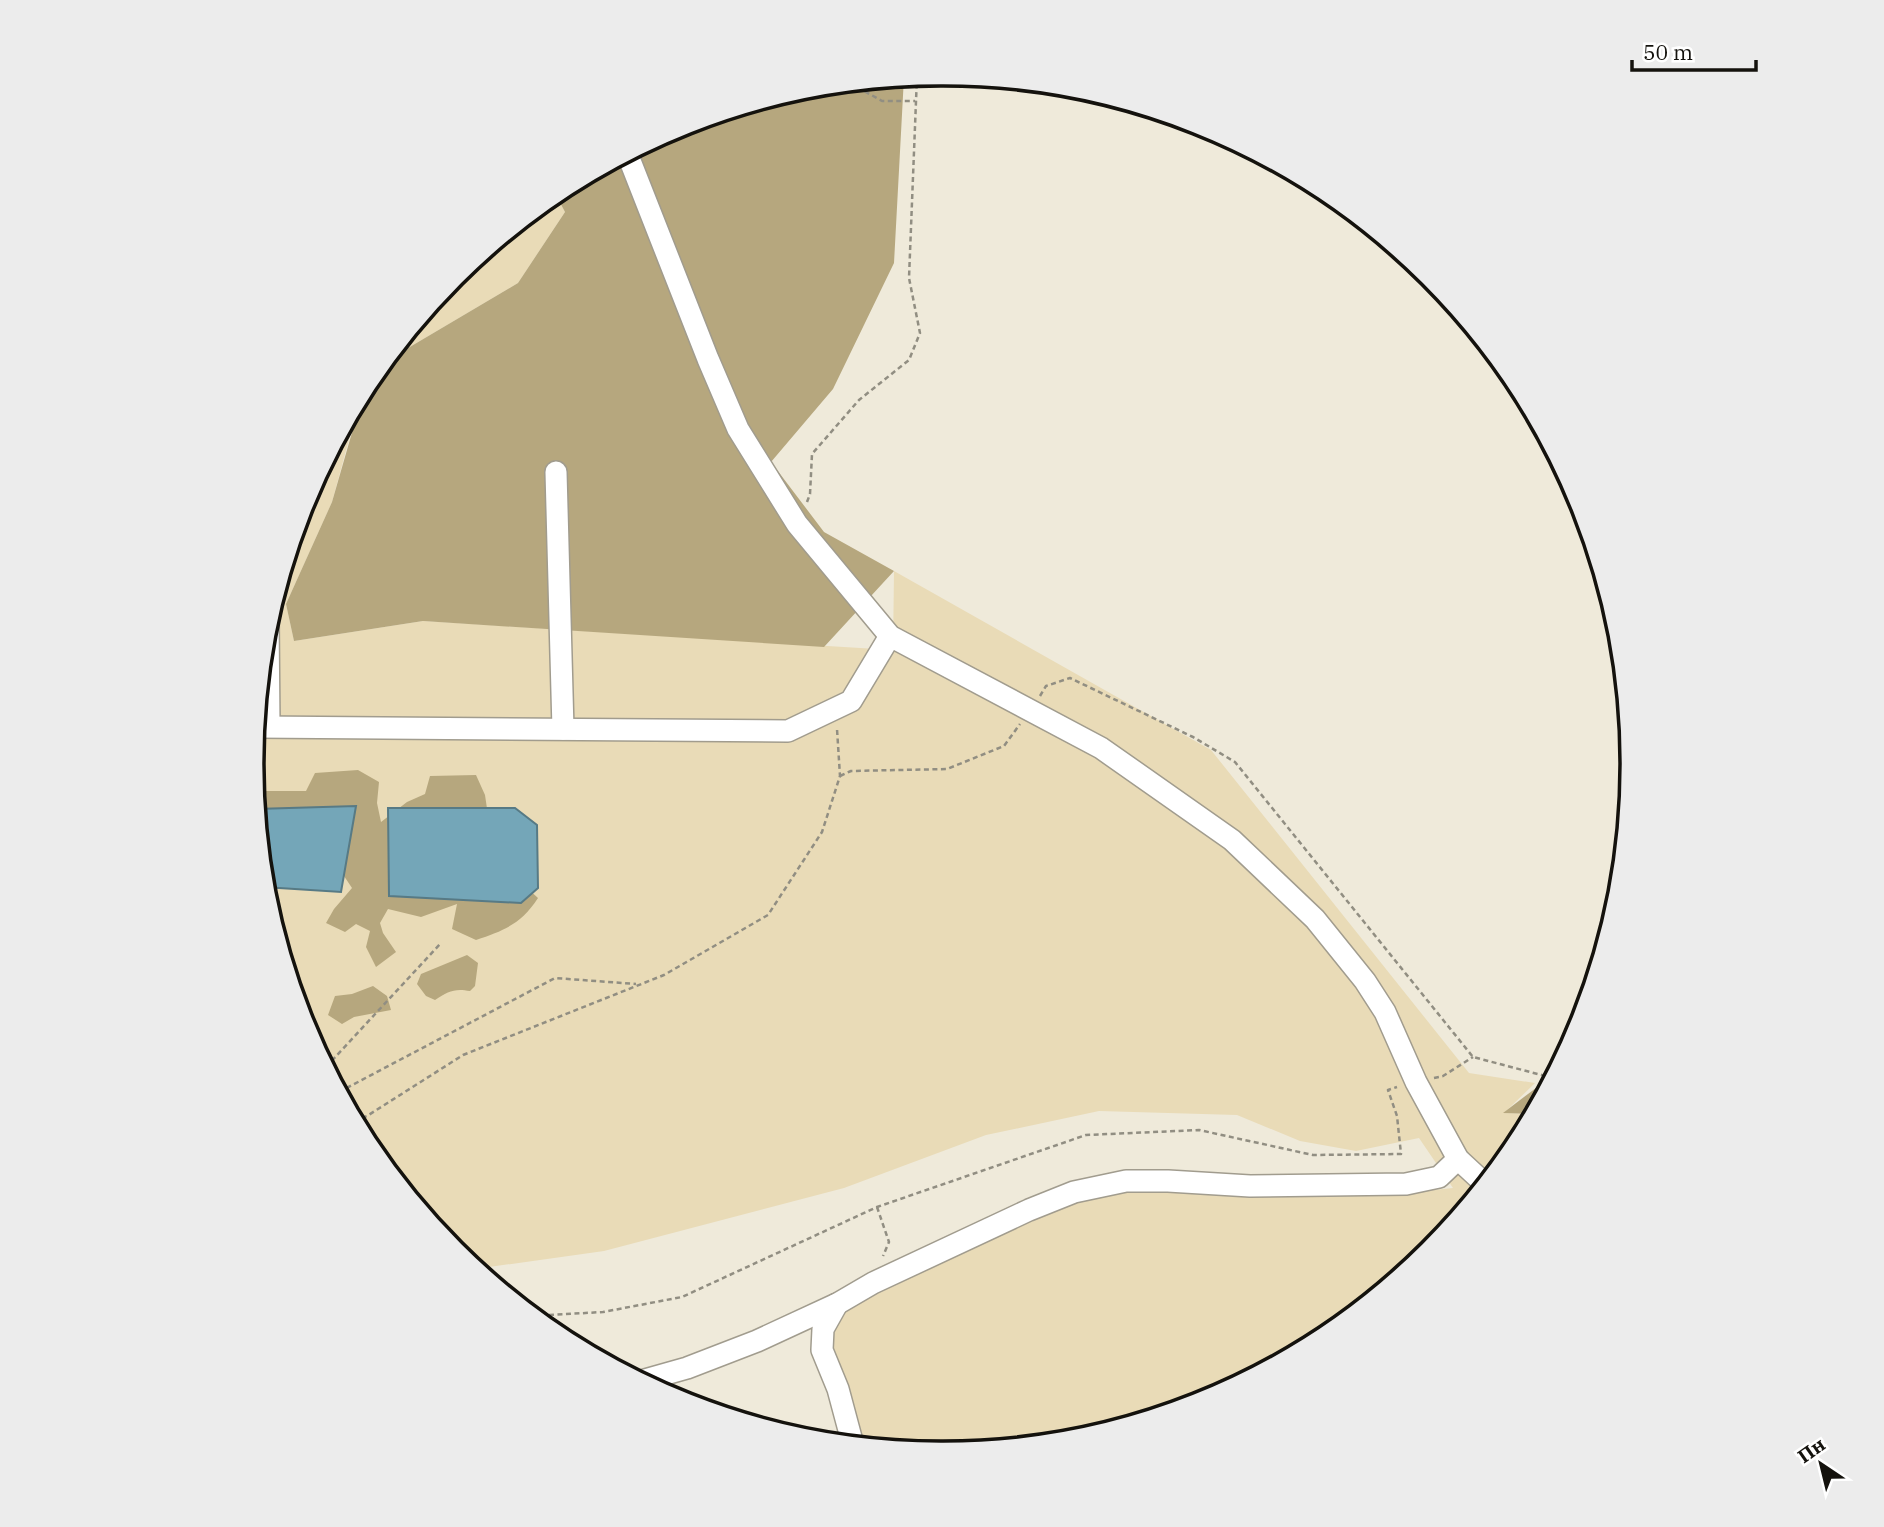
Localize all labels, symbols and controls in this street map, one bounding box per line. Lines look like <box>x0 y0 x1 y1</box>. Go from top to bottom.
scale bar <box>1632 28 1756 72</box>
text: 50 m <box>1643 38 1693 66</box>
north arrow <box>1786 1429 1856 1499</box>
text: Пн <box>1793 1432 1830 1468</box>

